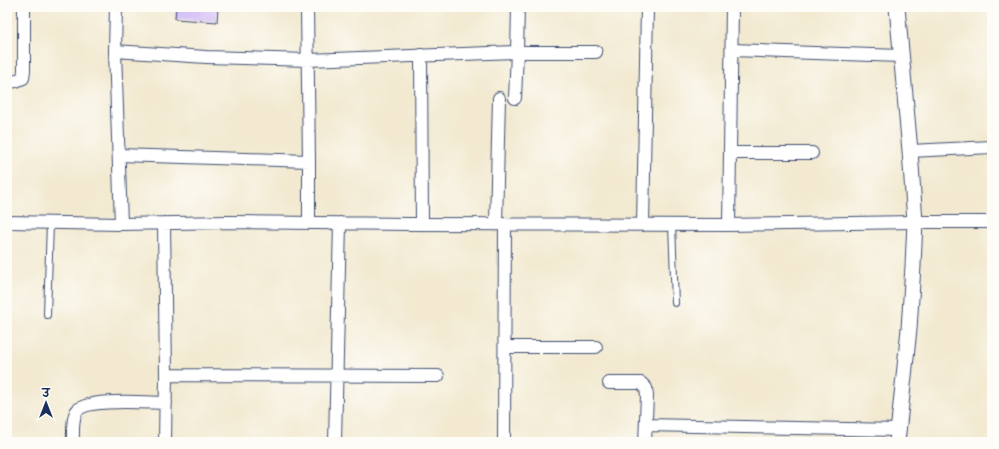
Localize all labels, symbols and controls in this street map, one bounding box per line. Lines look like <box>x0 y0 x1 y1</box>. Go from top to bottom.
north arrow <box>26 383 66 423</box>
text: उ <box>41 386 51 401</box>

